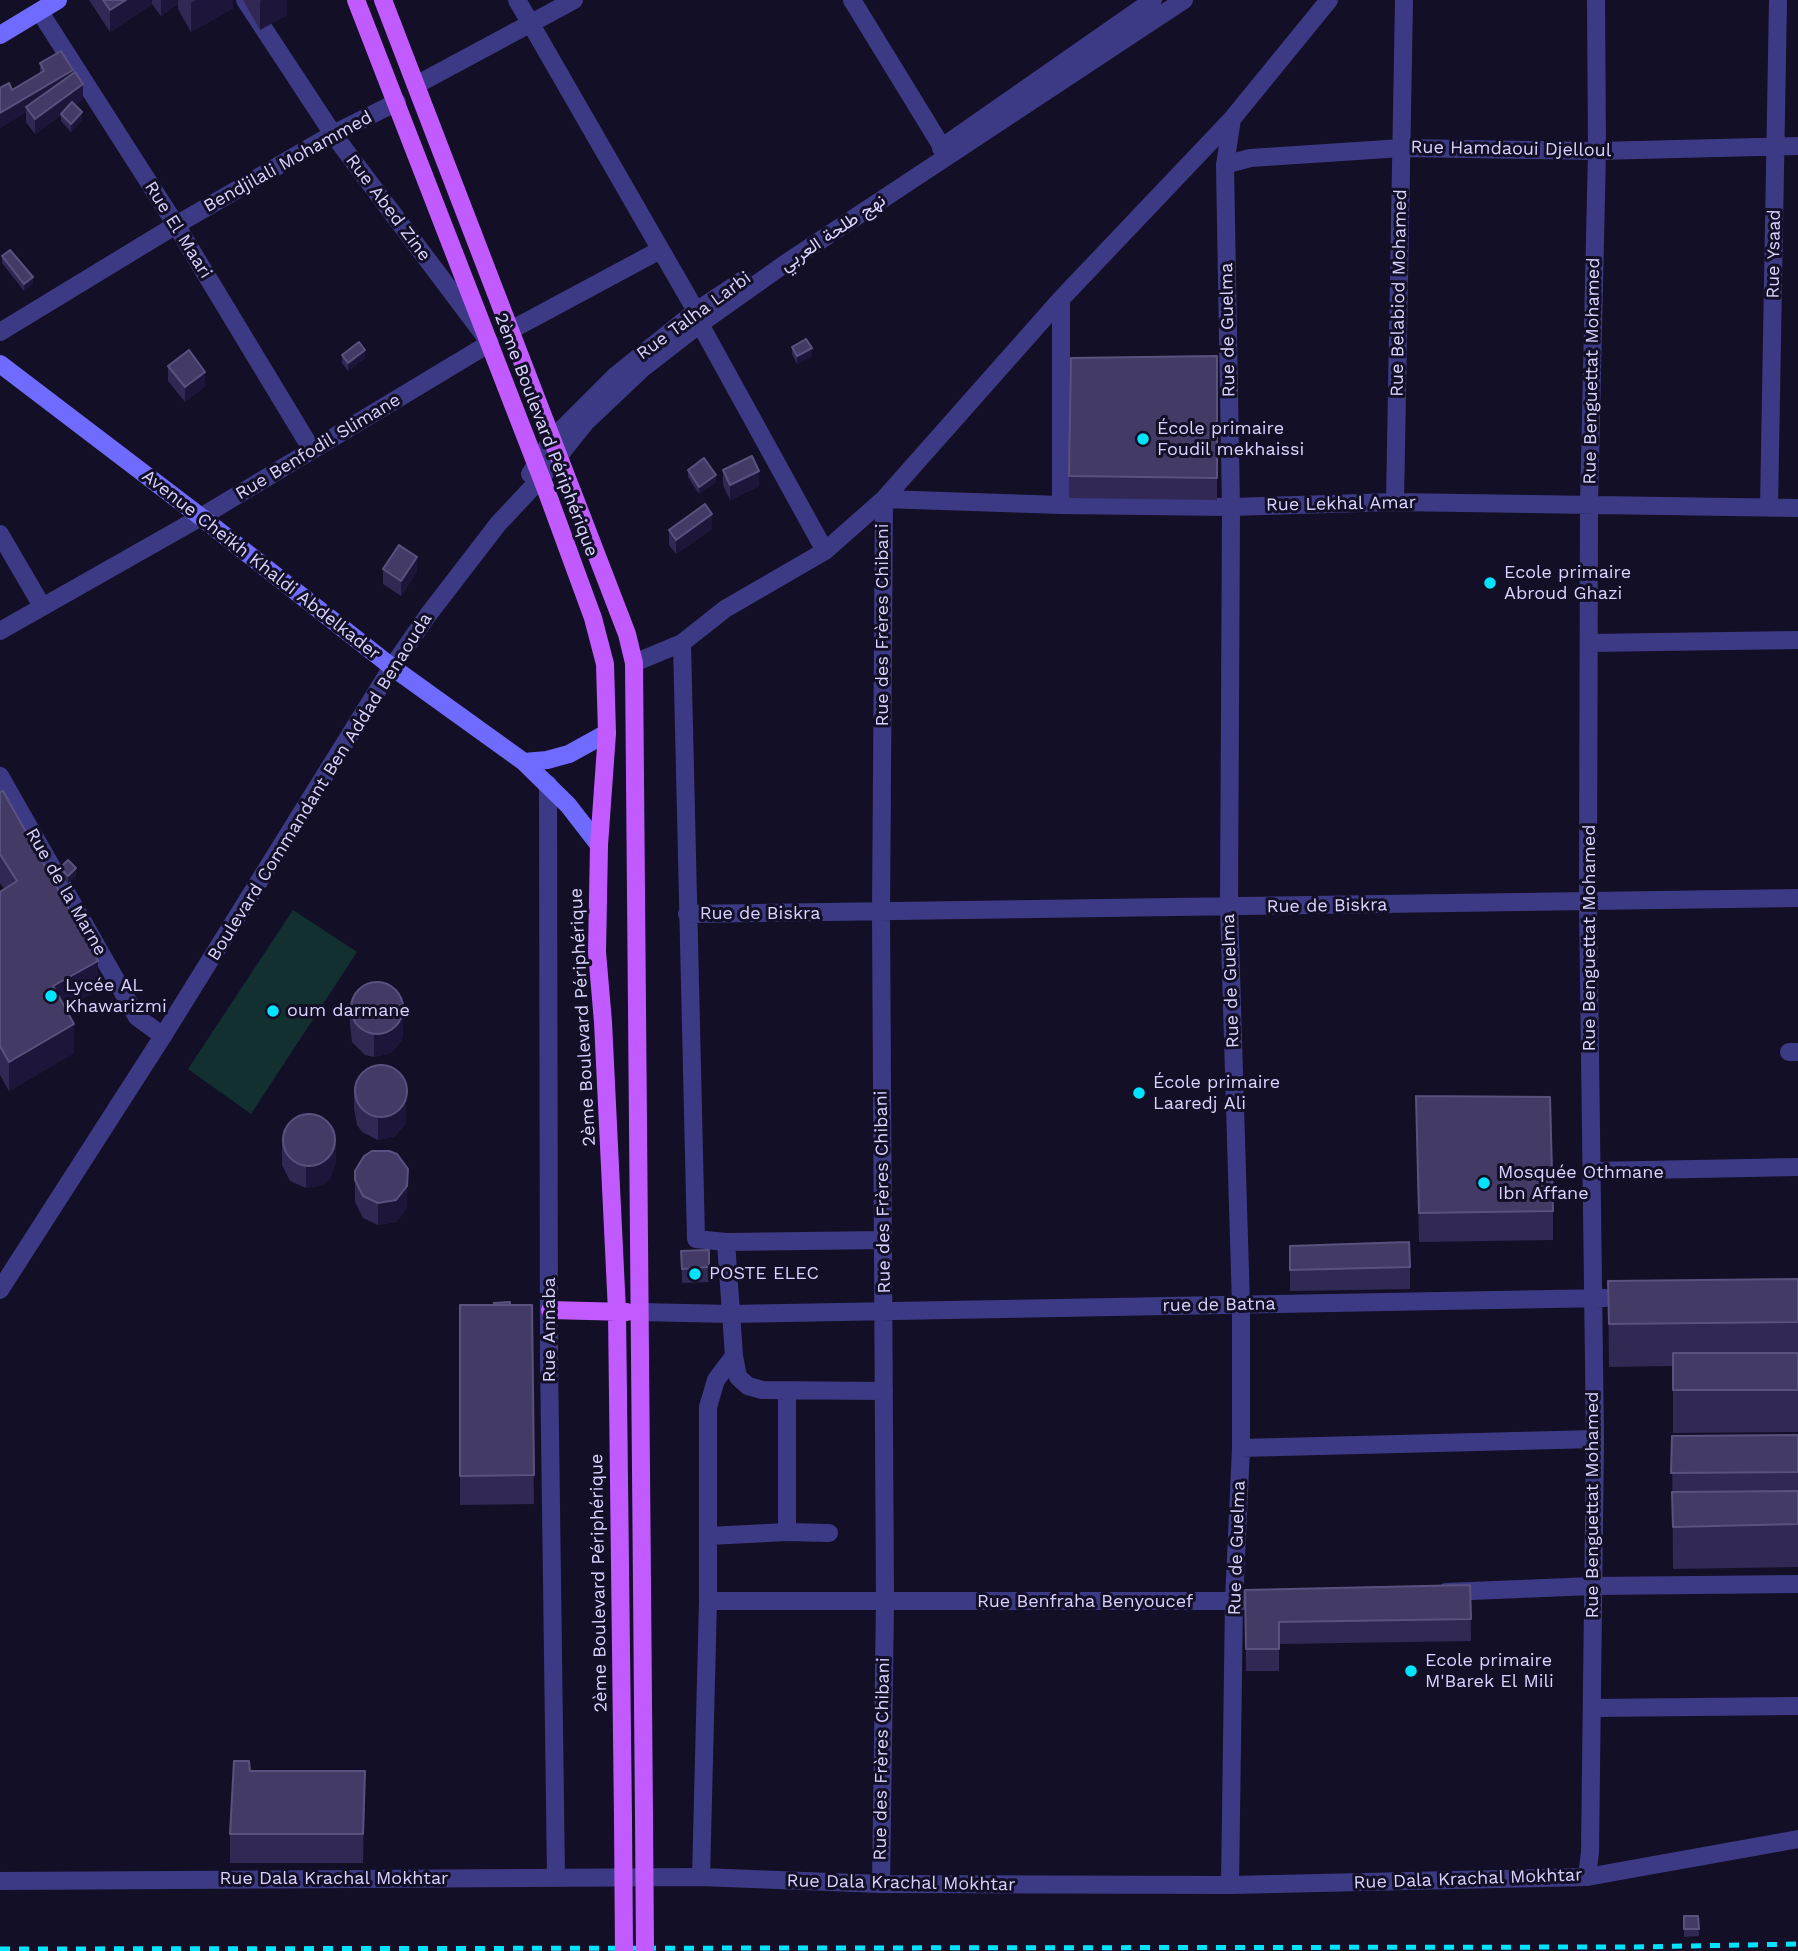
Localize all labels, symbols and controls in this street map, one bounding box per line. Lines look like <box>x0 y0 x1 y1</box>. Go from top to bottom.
street label: Bendjilali Mohammed <box>200 107 376 217</box>
street label: Rue Hamdaoui Djelloul <box>1411 136 1611 162</box>
street label: Rue Abed Zine <box>341 150 435 266</box>
street label: Rue El Maari <box>140 178 216 282</box>
street label: Rue Belabiod Mohamed <box>1386 189 1412 397</box>
street label: نهج طلحة العربي <box>776 190 890 276</box>
street label: Rue Ysaad <box>1762 209 1786 299</box>
street label: Rue Benguettat Mohamed <box>1579 257 1605 485</box>
street label: Rue de Guelma <box>1216 263 1240 397</box>
street label: Rue Talha Larbi <box>633 267 755 365</box>
street label: 2ème Boulevard Périphérique <box>490 310 602 560</box>
street label: Rue Benfodil Slimane <box>232 389 404 505</box>
place label: École primaire Foudil mekhaissi <box>1157 418 1304 460</box>
marker: École primaire Foudil mekhaissi <box>1135 431 1151 447</box>
street label: Avenue Cheïkh Khaldi Abdelkader <box>138 465 384 665</box>
street label: Rue Lekhal Amar <box>1266 492 1416 516</box>
street label: Rue des Frères Chibani <box>872 523 894 727</box>
place label: Ecole primaire Abroud Ghazi <box>1504 562 1631 604</box>
marker: Ecole primaire Abroud Ghazi <box>1482 575 1498 591</box>
street label: Boulevard Commandant Ben Addad Benaouda <box>203 609 437 965</box>
street label: Rue Benguettat Mohamed <box>1579 824 1601 1052</box>
street label: Rue de la Marne <box>21 825 111 959</box>
street label: 2ème Boulevard Périphérique <box>565 887 601 1147</box>
street label: Rue de Biskra <box>1266 894 1388 918</box>
street label: Rue de Biskra <box>700 903 820 925</box>
street label: Rue de Guelma <box>1218 913 1244 1049</box>
place label: Lycée AL Khawarizmi <box>65 975 167 1018</box>
marker: Lycée AL Khawarizmi <box>43 988 59 1004</box>
place label: oum darmane <box>287 1000 410 1022</box>
marker: oum darmane <box>265 1003 281 1019</box>
place label: École primaire Laaredj Ali <box>1153 1072 1280 1114</box>
marker: École primaire Laaredj Ali <box>1131 1085 1147 1101</box>
street label: Rue des Frères Chibani <box>870 1090 896 1294</box>
place label: Mosquée Othmane Ibn Affane <box>1498 1162 1664 1204</box>
marker: Mosquée Othmane Ibn Affane <box>1476 1175 1492 1191</box>
place label: POSTE ELEC <box>709 1263 819 1285</box>
marker: POSTE ELEC <box>687 1266 703 1282</box>
street label: Rue Annaba <box>539 1277 561 1383</box>
street label: rue de Batna <box>1162 1293 1276 1317</box>
street label: Rue Benguettat Mohamed <box>1582 1391 1604 1619</box>
street label: 2ème Boulevard Périphérique <box>586 1453 612 1713</box>
street label: Rue de Guelma <box>1224 1480 1250 1616</box>
street label: Rue Benfraha Benyoucef <box>977 1591 1193 1613</box>
place label: Ecole primaire M'Barek El Mili <box>1425 1650 1554 1692</box>
street label: Rue des Frères Chibani <box>869 1657 895 1861</box>
marker: Ecole primaire M'Barek El Mili <box>1403 1663 1419 1679</box>
street label: Rue Dala Krachal Mokhtar <box>1353 1864 1583 1894</box>
street label: Rue Dala Krachal Mokhtar <box>220 1868 448 1890</box>
street label: Rue Dala Krachal Mokhtar <box>786 1870 1016 1896</box>

